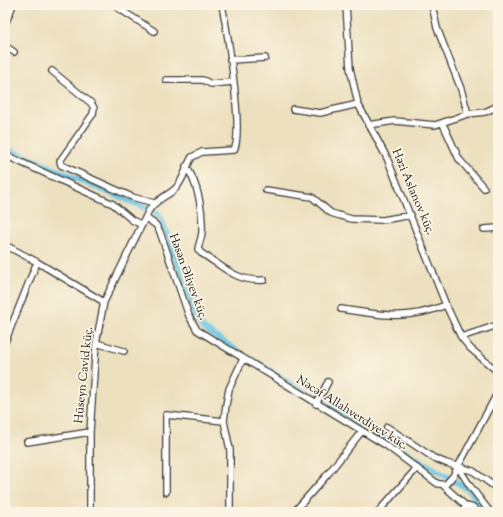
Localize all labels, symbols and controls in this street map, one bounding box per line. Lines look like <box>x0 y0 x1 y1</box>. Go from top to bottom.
street label: Həzi Aslanov küç. <box>387 146 439 238</box>
street label: Həsən Əliyev küç. <box>164 231 212 323</box>
street label: Hüseyn Cavid küç. <box>70 326 98 424</box>
street label: Nəcəf Allahverdiyev küç. <box>293 371 411 455</box>

